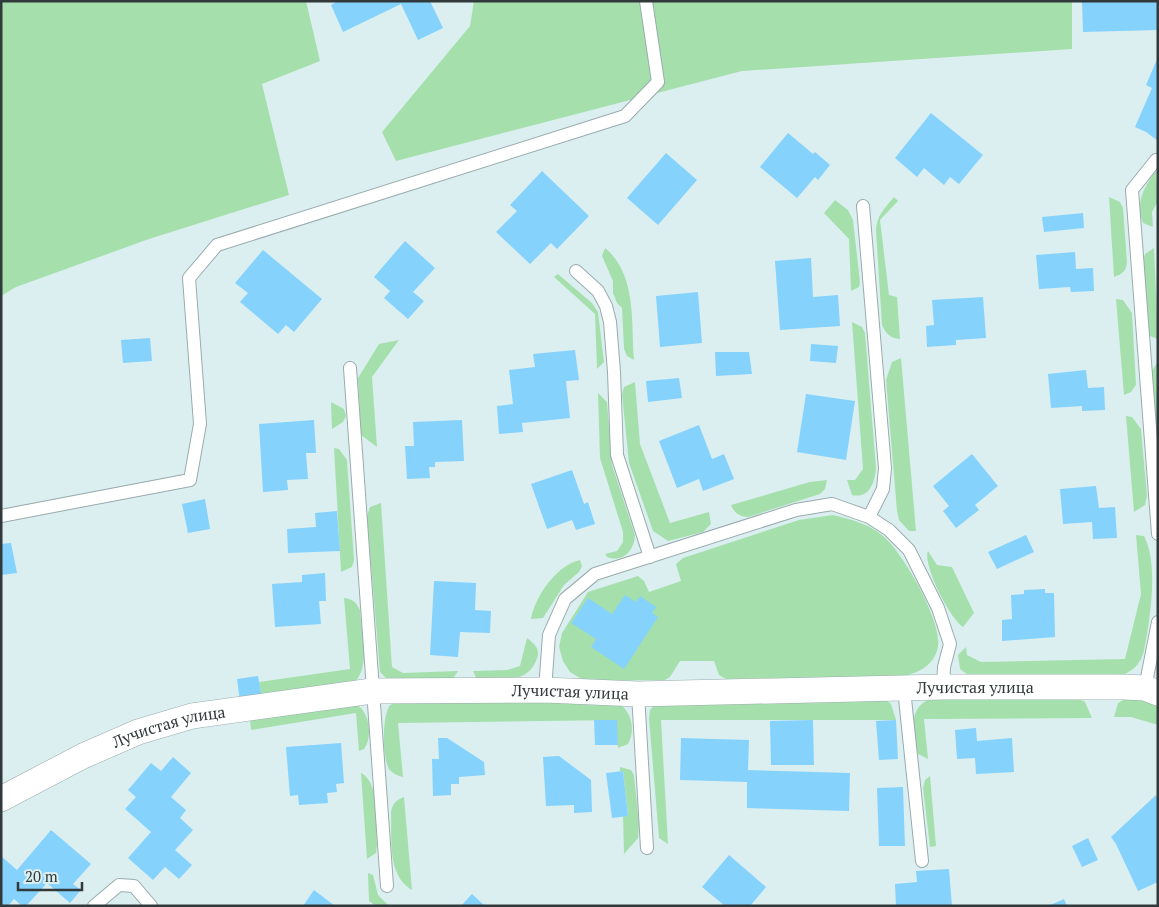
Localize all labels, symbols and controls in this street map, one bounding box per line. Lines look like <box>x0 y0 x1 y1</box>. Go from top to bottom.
street label: Лучистая улица <box>915 676 1034 699</box>
street label: Лучистая улица <box>511 679 629 705</box>
street label: Лучистая улица <box>108 700 227 753</box>
scale bar <box>18 860 81 892</box>
text: 20 m <box>25 866 58 886</box>

